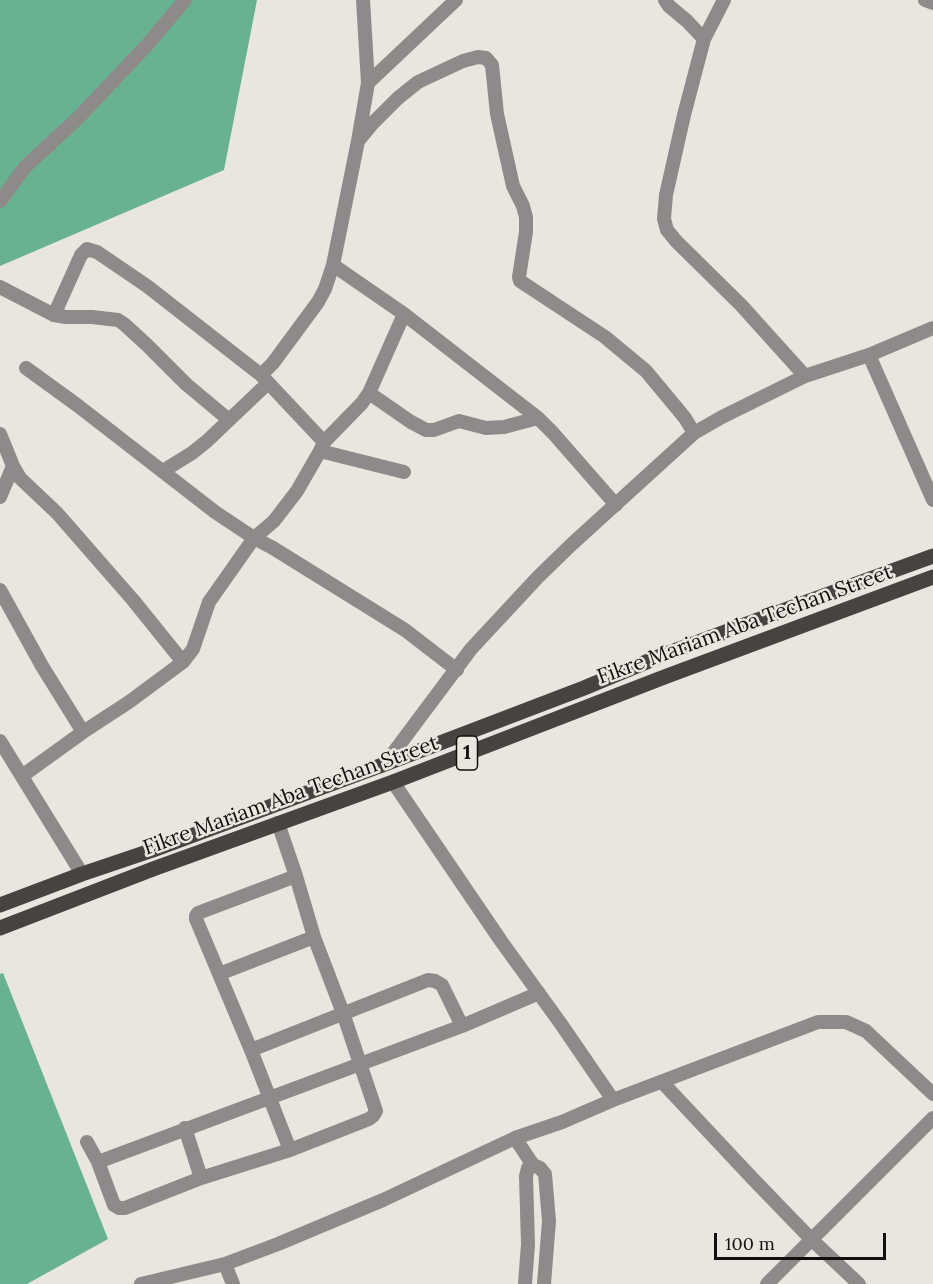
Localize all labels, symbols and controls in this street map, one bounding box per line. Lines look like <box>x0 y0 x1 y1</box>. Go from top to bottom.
street label: Fikre Mariam Aba Techan Street <box>594 560 896 690</box>
street label: Fikre Mariam Aba Techan Street <box>140 731 442 861</box>
road number: 1 <box>456 736 478 770</box>
scale bar <box>717 1221 890 1259</box>
text: 100 m <box>725 1232 775 1255</box>

